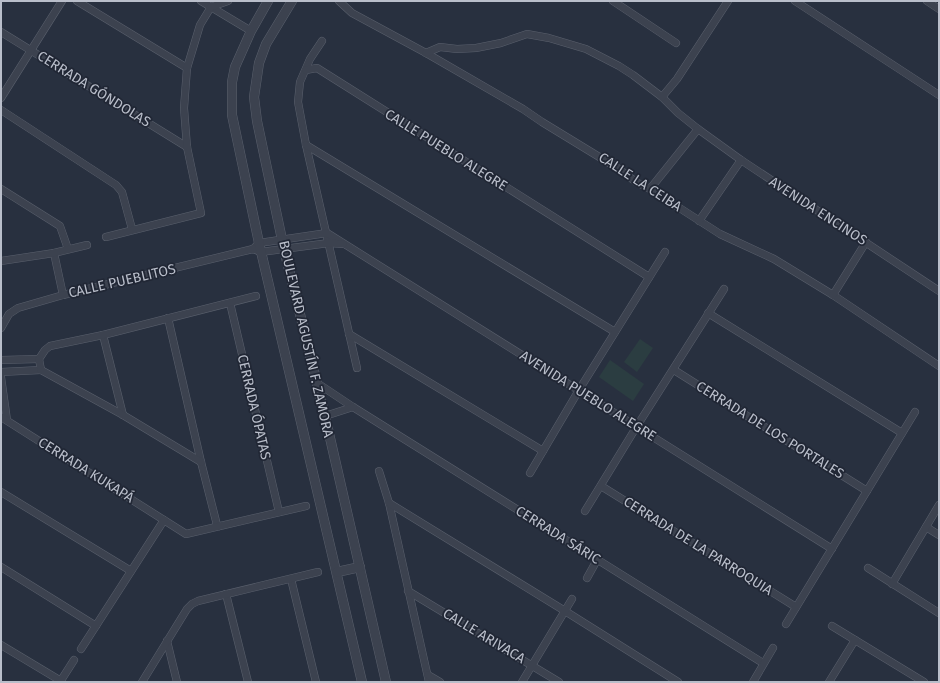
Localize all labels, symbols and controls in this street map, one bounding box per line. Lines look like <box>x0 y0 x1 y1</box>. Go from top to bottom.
street label: CERRADA GÓNDOLAS <box>34 46 155 131</box>
street label: CALLE PUEBLO ALEGRE <box>382 105 510 195</box>
street label: CALLE LA CEIBA <box>595 149 685 215</box>
street label: AVENIDA ENCINOS <box>766 173 870 249</box>
street label: BOULEVARD AGUSTÍN F. ZAMORA <box>275 239 338 439</box>
street label: CALLE PUEBLITOS <box>67 260 178 302</box>
street label: AVENIDA PUEBLO ALEGRE <box>517 347 659 445</box>
street label: CERRADA ÓPATAS <box>234 353 275 462</box>
street label: CERRADA DE LOS PORTALES <box>693 377 847 483</box>
street label: CERRADA KUKAPÁ <box>35 433 138 506</box>
street label: CERRADA DE LA PARROQUIA <box>620 493 776 599</box>
street label: CERRADA SÁRIC <box>512 501 604 568</box>
street label: CALLE ARIVACA <box>440 605 528 667</box>

